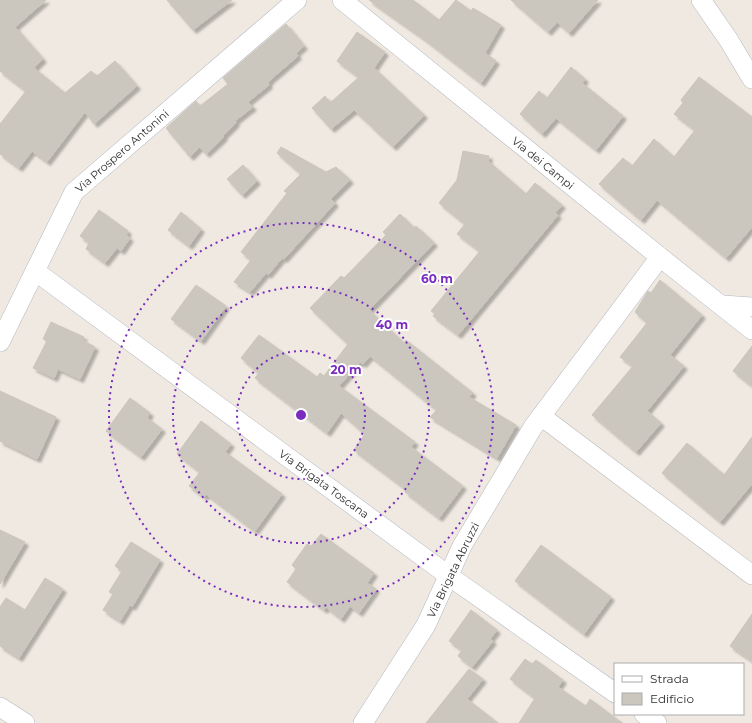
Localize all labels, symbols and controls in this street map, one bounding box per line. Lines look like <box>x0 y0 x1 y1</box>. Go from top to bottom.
street label: Via Prospero Antonini <box>72 107 172 195</box>
street label: Via dei Campi <box>509 134 577 192</box>
text: 60 m <box>421 271 453 286</box>
text: 40 m <box>376 317 408 332</box>
text: 20 m <box>330 362 362 377</box>
centre of rings <box>294 408 308 422</box>
street label: Via Brigata Toscana <box>276 447 372 521</box>
street label: Via Brigata Abruzzi <box>424 520 482 620</box>
legend <box>614 663 744 715</box>
text: Strada <box>650 671 689 686</box>
text: Edificio <box>650 691 694 706</box>

